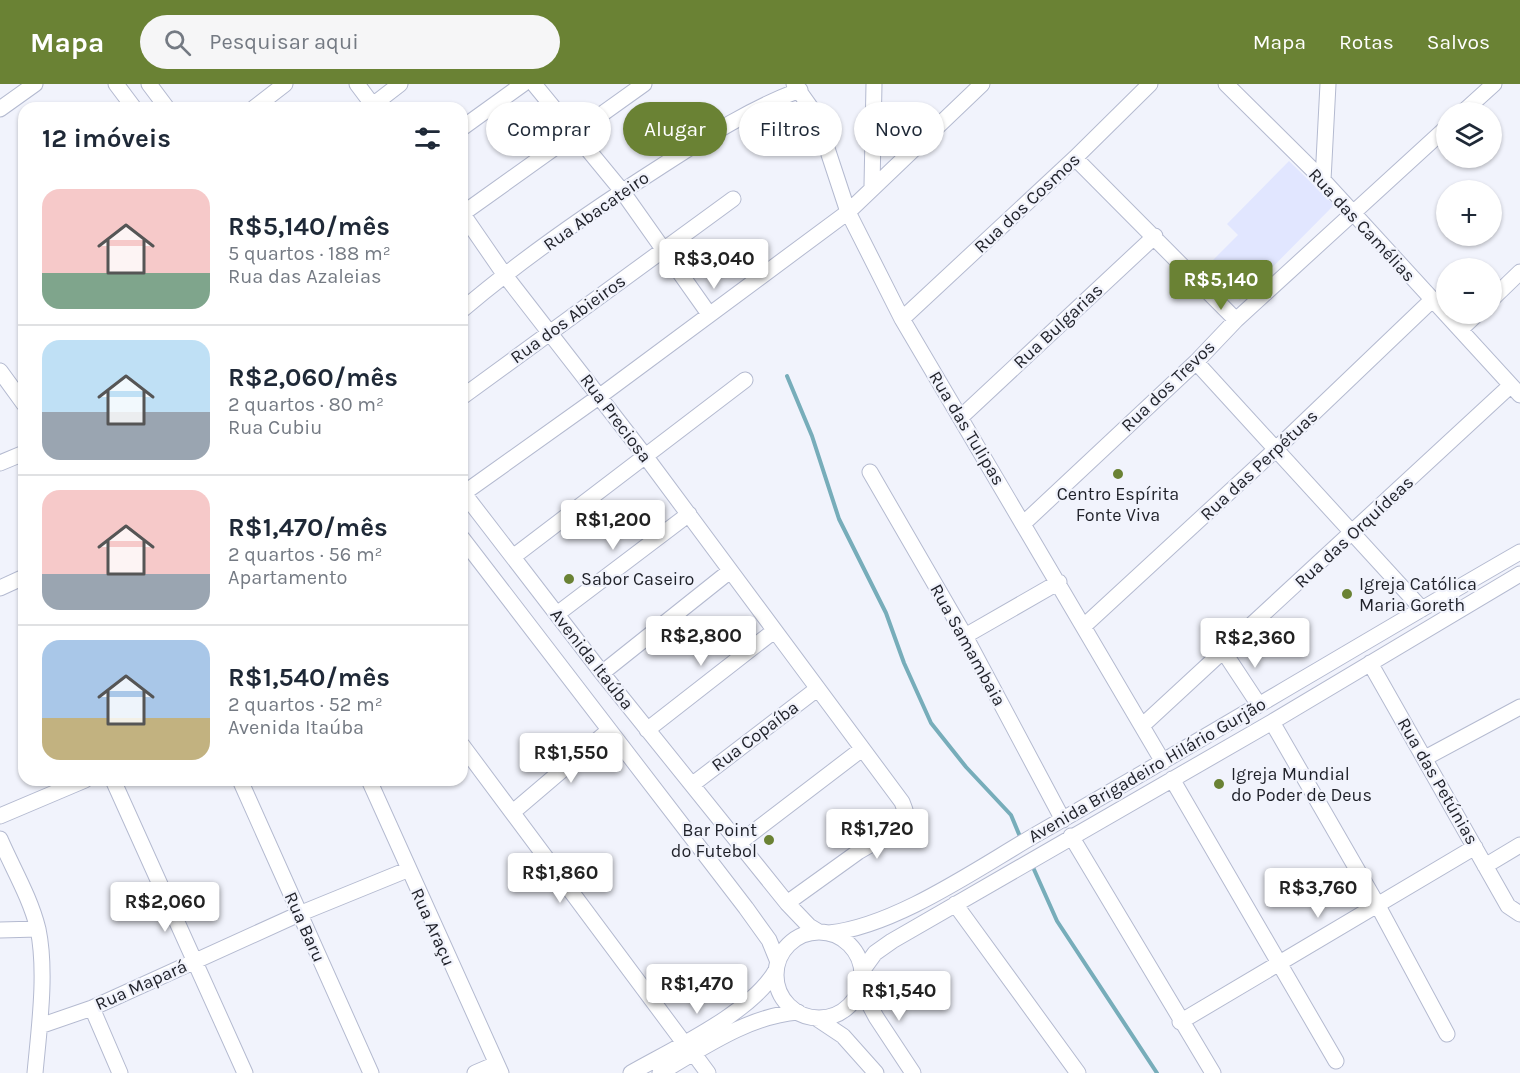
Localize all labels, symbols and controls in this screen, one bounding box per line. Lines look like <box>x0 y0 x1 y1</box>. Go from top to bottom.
search box <box>140 15 560 69</box>
text: Mapa <box>30 26 104 59</box>
icon: search <box>161 26 194 59</box>
text: Pesquisar aqui <box>209 29 359 55</box>
text: Mapa <box>1253 30 1306 54</box>
text: Rotas <box>1339 30 1394 54</box>
text: Salvos <box>1427 30 1490 54</box>
chip: Comprar <box>486 102 611 156</box>
chip: Alugar <box>623 102 727 156</box>
chip: Filtros <box>739 102 842 156</box>
chip: Novo <box>854 102 944 156</box>
map controls <box>1436 102 1502 324</box>
button: layers <box>1436 102 1502 168</box>
icon: filters <box>411 122 444 155</box>
text: 12 imóveis <box>42 123 171 154</box>
street label: Rua dos Cosmos <box>969 148 1085 258</box>
street label: Rua das Camélias <box>1304 164 1420 286</box>
street label: Rua Abacateiro <box>539 166 653 256</box>
button: + <box>1436 180 1502 246</box>
text: R$5,140/mês <box>228 211 390 242</box>
icon: home <box>90 213 162 285</box>
pin: R$3,040 <box>659 239 769 290</box>
text: 5 quartos · 188 m² <box>228 242 391 265</box>
text: R$3,040 <box>673 247 755 270</box>
button: − <box>1436 258 1502 324</box>
pin: R$5,140 <box>1166 260 1276 311</box>
text: Rua das Azaleias <box>228 265 382 288</box>
text: R$5,140 <box>1183 268 1259 291</box>
street label: Rua dos Abieiros <box>506 270 630 368</box>
street label: Rua Bulgarias <box>1009 279 1107 373</box>
street label: Rua dos Trevos <box>1116 336 1220 436</box>
text: R$2,060/mês <box>228 362 398 393</box>
icon: home <box>90 364 162 436</box>
street label: Rua das Tulipas <box>924 367 1010 489</box>
street label: Rua Preciosa <box>575 369 657 467</box>
text: 2 quartos · 80 m² <box>228 393 384 416</box>
street label: Rua das Perpétuas <box>1196 405 1322 525</box>
text: Rua Cubiu <box>228 416 322 439</box>
marker: Centro Espírita Fonte Viva <box>1111 467 1125 481</box>
street label: Rua das Orquídeas <box>1290 471 1418 593</box>
place label: Centro Espírita Fonte Viva <box>1057 483 1179 526</box>
pin: R$1,200 <box>558 500 668 551</box>
text: R$1,200 <box>575 508 651 531</box>
text: R$1,470/mês <box>228 512 388 543</box>
icon: home <box>90 514 162 586</box>
text: 2 quartos · 56 m² <box>228 543 383 566</box>
text: Apartamento <box>228 566 347 589</box>
place label: Sabor Caseiro <box>581 568 694 590</box>
marker: Sabor Caseiro <box>562 572 576 586</box>
place label: Igreja Católica Maria Goreth <box>1359 573 1477 616</box>
street label: Rua Samambaia <box>925 580 1011 710</box>
marker: Igreja Católica Maria Goreth <box>1340 587 1354 601</box>
street label: Avenida Itaúba <box>546 604 638 714</box>
pin: R$2,800 <box>646 616 756 667</box>
pin: R$2,360 <box>1200 618 1310 669</box>
text: R$2,800 <box>660 624 742 647</box>
text: R$2,360 <box>1214 626 1296 649</box>
text: R$1,540/mês <box>228 662 390 693</box>
icon: home <box>90 664 162 736</box>
text: 2 quartos · 52 m² <box>228 693 383 716</box>
street label: Avenida Brigadeiro Hilário Gurjão <box>1024 693 1270 847</box>
street label: Rua Copaíba <box>707 696 803 776</box>
street label: Rua das Petúnias <box>1393 714 1483 848</box>
text: Avenida Itaúba <box>228 716 364 739</box>
pin: R$1,550 <box>516 733 626 784</box>
text: R$1,550 <box>534 741 608 764</box>
place label: Igreja Mundial do Poder de Deus <box>1231 763 1372 806</box>
marker: Igreja Mundial do Poder de Deus <box>1212 777 1226 791</box>
pin: R$1,720 <box>822 809 932 860</box>
text: R$1,720 <box>840 817 914 840</box>
place label: Bar Point do Futebol <box>671 819 757 862</box>
marker: Bar Point do Futebol <box>762 833 776 847</box>
pin: R$1,860 <box>505 853 615 904</box>
text: R$1,860 <box>522 861 598 884</box>
pin: R$3,760 <box>1263 868 1373 919</box>
text: R$3,760 <box>1279 876 1357 899</box>
pin: R$2,060 <box>110 882 220 933</box>
street label: Rua Araçu <box>406 885 460 969</box>
street label: Rua Baru <box>280 888 330 966</box>
text: R$2,060 <box>124 890 206 913</box>
street label: Rua Mapará <box>92 955 190 1015</box>
pin: R$1,470 <box>642 964 752 1015</box>
pin: R$1,540 <box>844 971 954 1022</box>
text: R$1,470 <box>660 972 734 995</box>
text: R$1,540 <box>861 979 937 1002</box>

